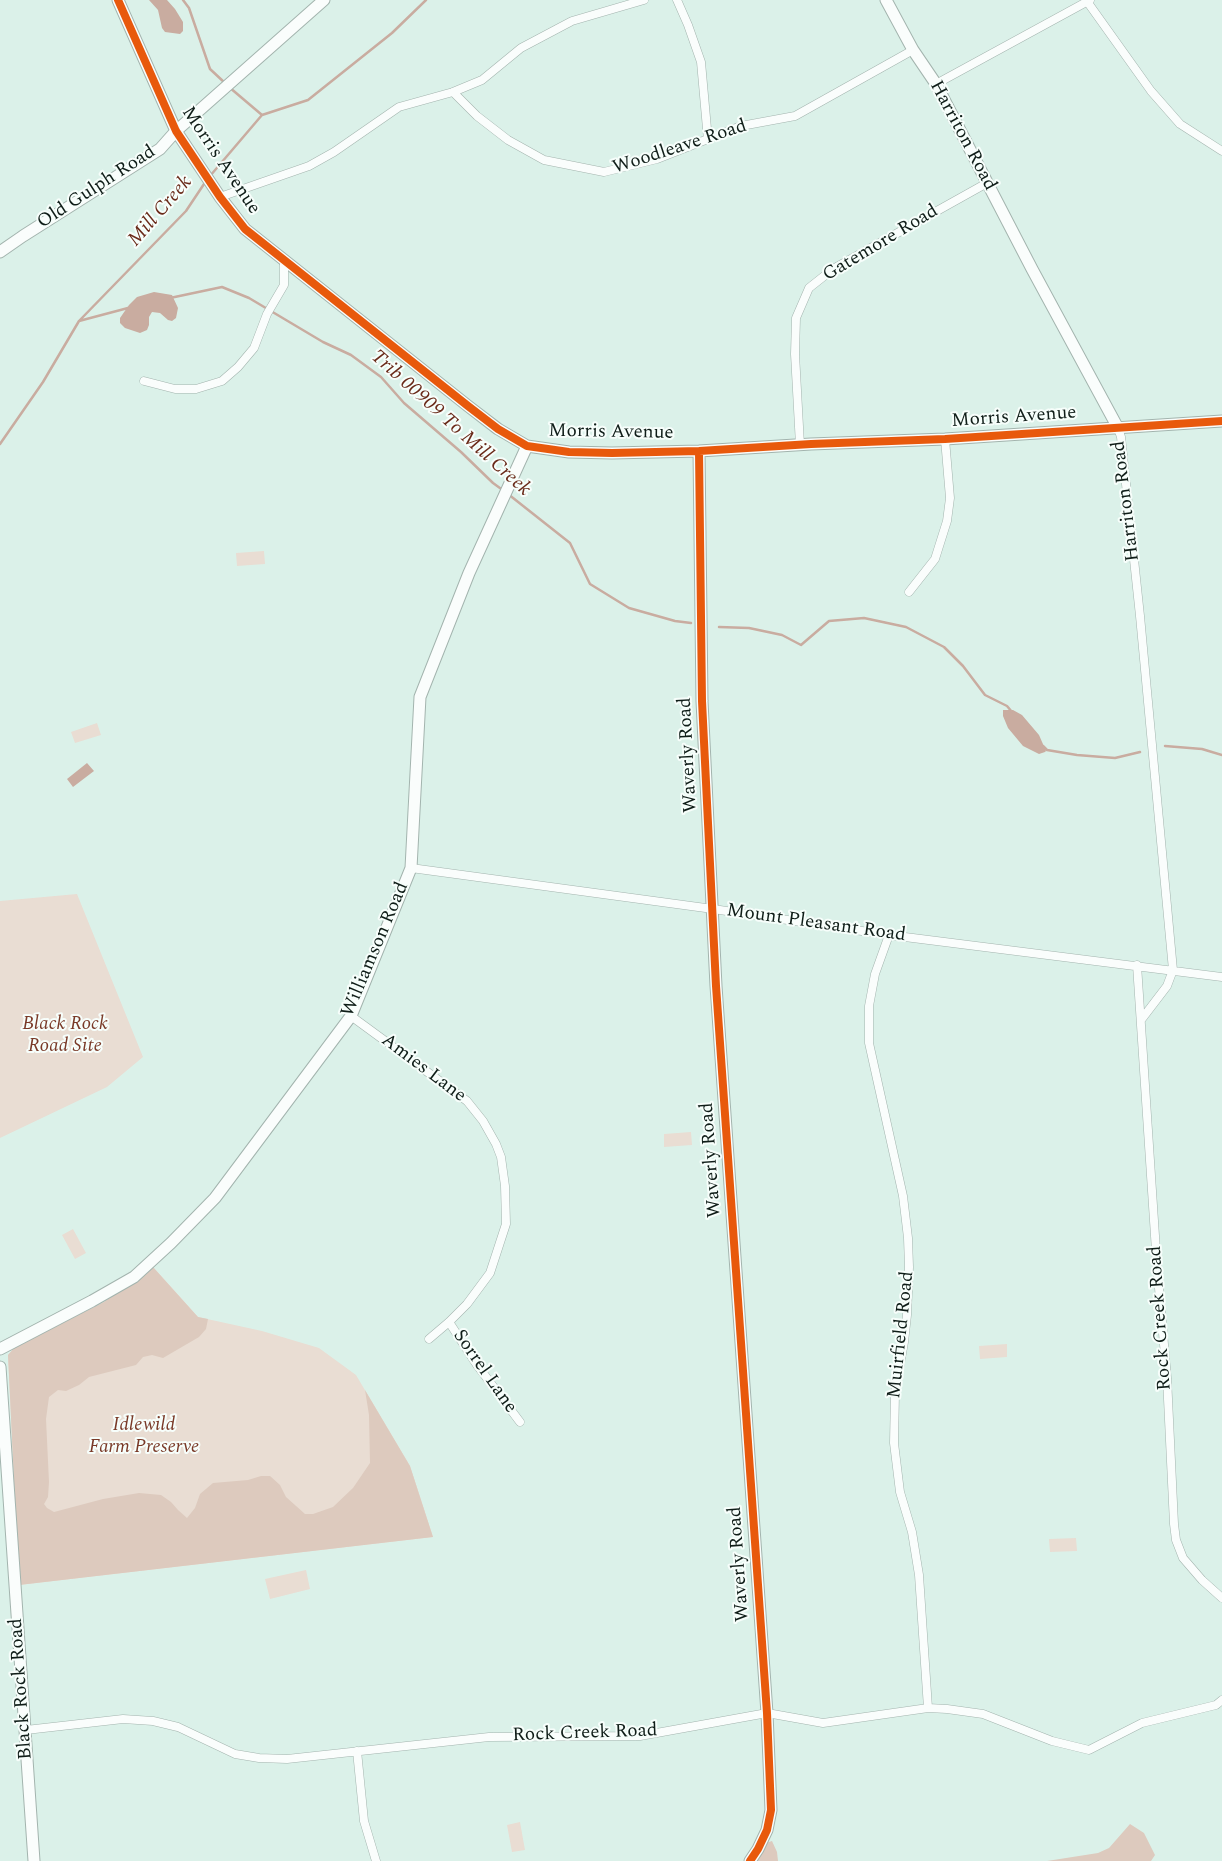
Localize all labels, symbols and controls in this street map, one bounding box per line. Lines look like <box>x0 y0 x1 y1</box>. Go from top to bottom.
street label: Harriton Road <box>923 77 1001 195</box>
street label: Morris Avenue <box>176 103 264 219</box>
street label: Woodleave Road <box>610 116 750 180</box>
street label: Old Gulph Road <box>34 141 160 235</box>
water label: Mill Creek <box>124 172 198 252</box>
street label: Gatemore Road <box>819 201 943 287</box>
water label: Trib 00909 To Mill Creek <box>365 346 535 502</box>
street label: Morris Avenue <box>951 402 1077 434</box>
street label: Morris Avenue <box>548 421 674 445</box>
street label: Harriton Road <box>1108 439 1146 563</box>
street label: Waverly Road <box>675 697 703 813</box>
street label: Williamson Road <box>337 879 415 1021</box>
street label: Mount Pleasant Road <box>725 900 907 948</box>
park label: Black Rock Road Site <box>22 1014 108 1058</box>
street label: Amies Lane <box>376 1030 470 1108</box>
street label: Waverly Road <box>697 1102 727 1218</box>
street label: Rock Creek Road <box>1145 1245 1177 1391</box>
street label: Muirfield Road <box>884 1270 920 1400</box>
street label: Sorrel Lane <box>447 1326 521 1418</box>
park label: Idlewild Farm Preserve <box>89 1415 199 1459</box>
street label: Waverly Road <box>725 1506 755 1622</box>
street label: Black Rock Road <box>6 1617 38 1761</box>
street label: Rock Creek Road <box>512 1720 658 1748</box>

